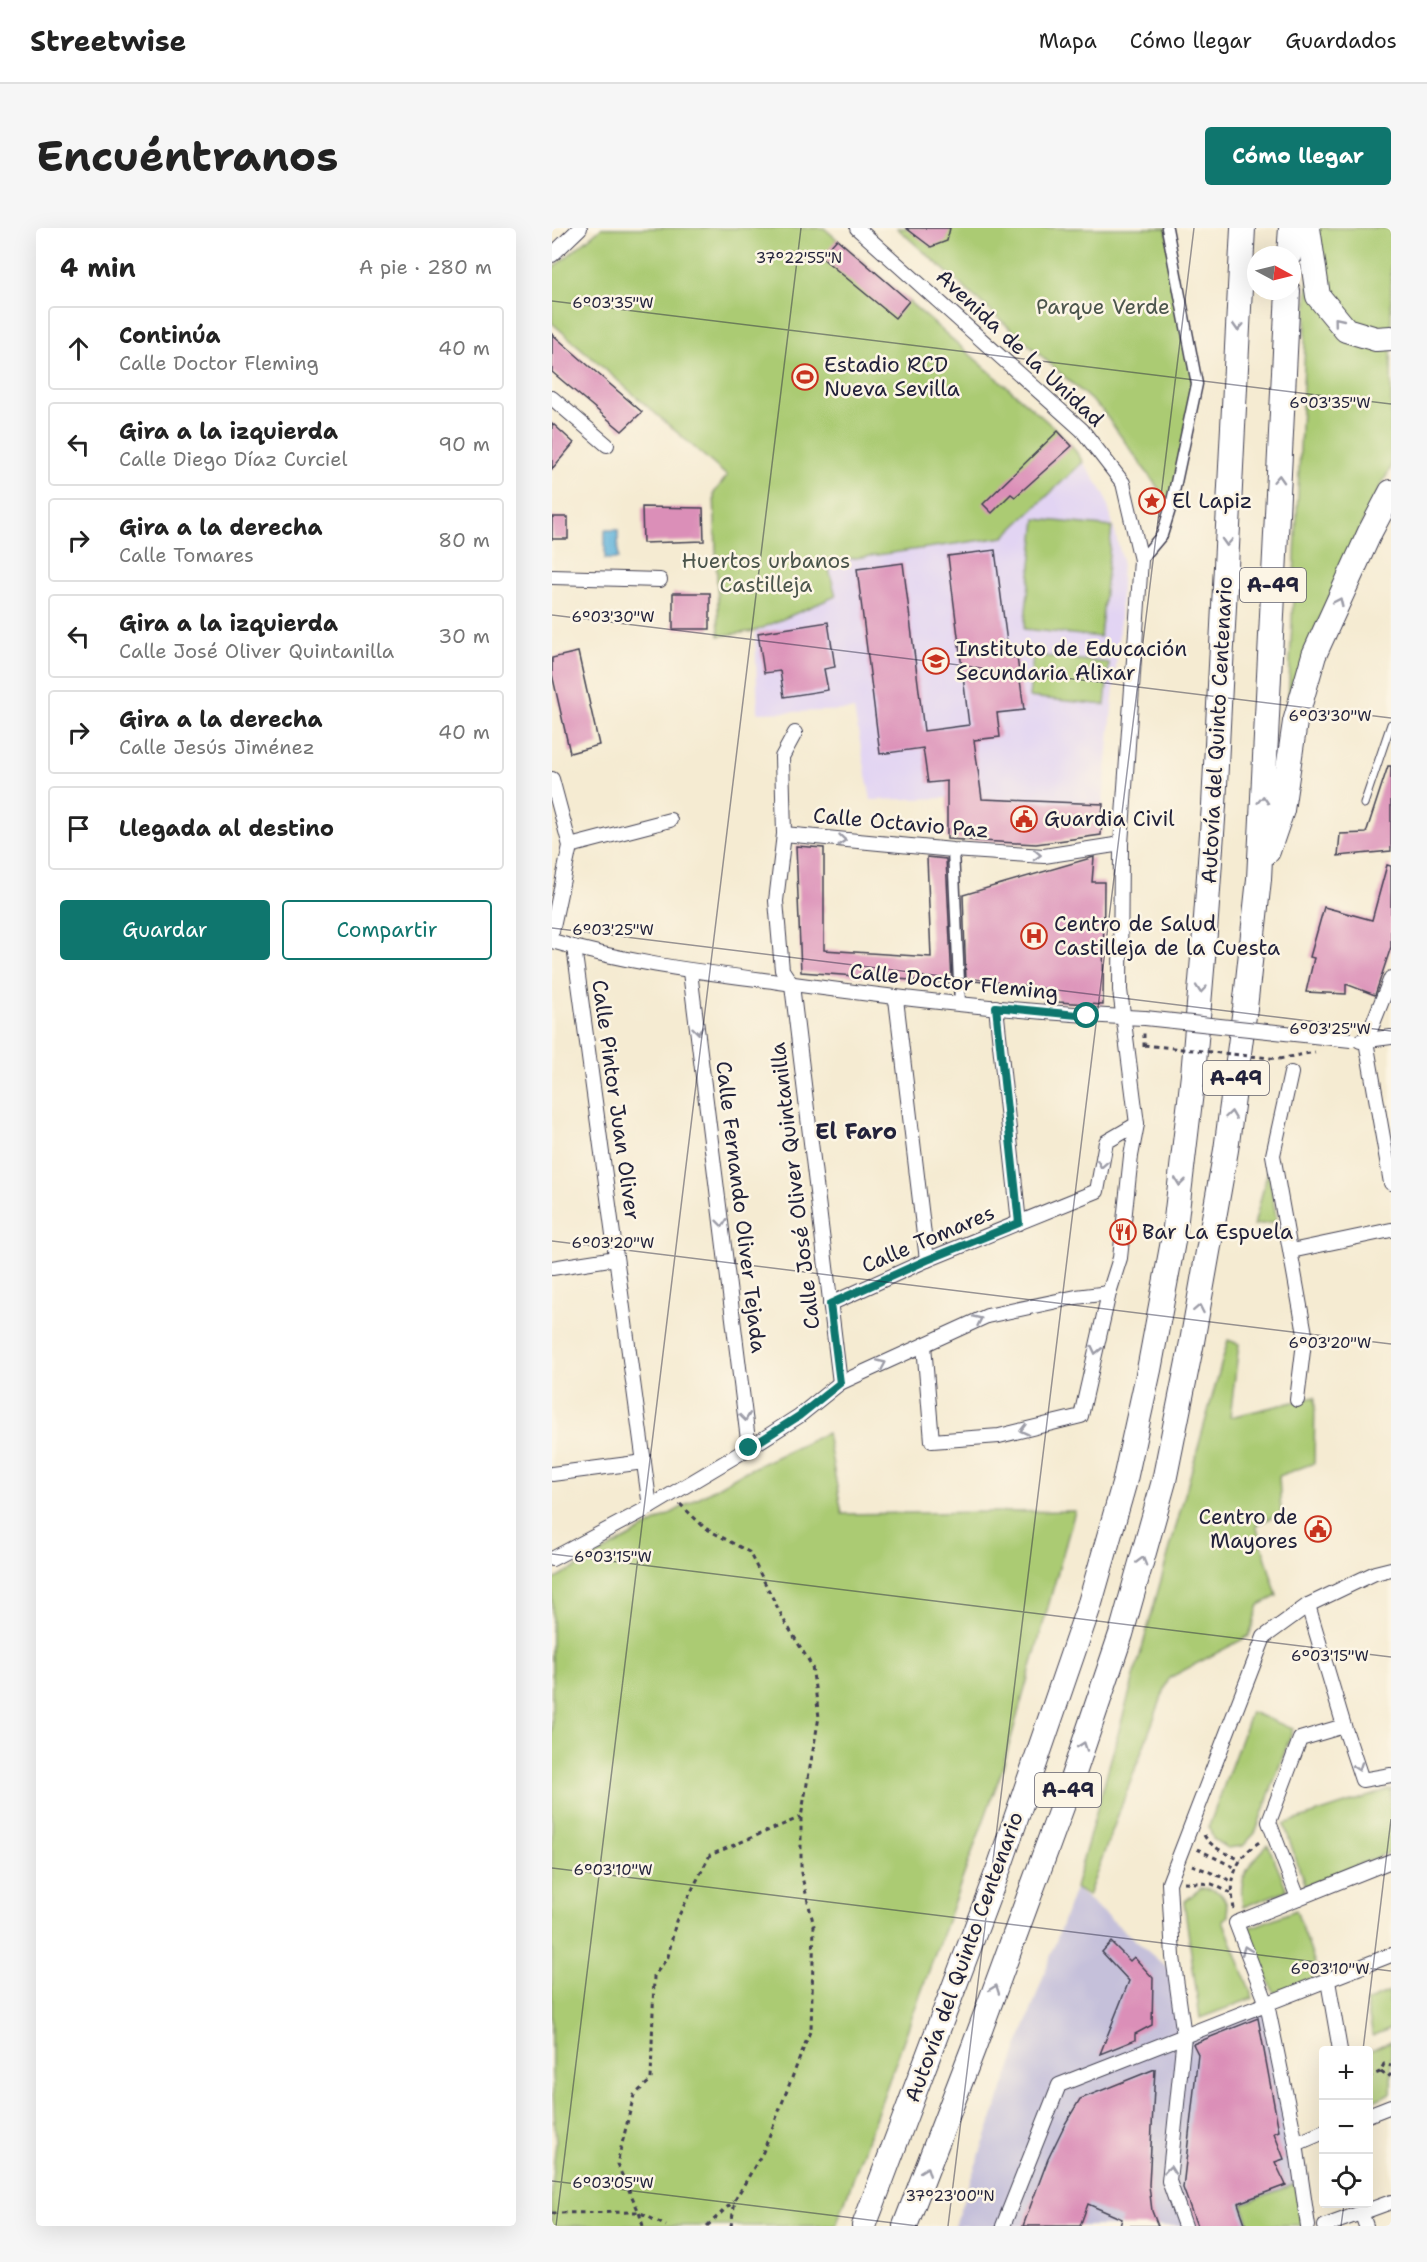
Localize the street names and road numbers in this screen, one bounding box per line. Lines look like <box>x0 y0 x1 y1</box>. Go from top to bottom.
street label: Avenida de la Unidad <box>930 263 1110 433</box>
road number: A-49 <box>1240 568 1306 602</box>
street label: Autovía del Quinto Centenario <box>1195 576 1239 884</box>
street label: Calle Octavio Paz <box>812 801 990 845</box>
street label: Calle Doctor Fleming <box>848 957 1060 1007</box>
street label: Calle Pintor Juan Oliver <box>585 978 647 1222</box>
street label: Calle José Oliver Quintanilla <box>763 1041 827 1331</box>
street label: Calle Fernando Oliver Tejada <box>709 1060 773 1354</box>
road number: A-49 <box>1203 1061 1269 1095</box>
street label: Calle Tomares <box>857 1198 999 1280</box>
road number: A-49 <box>1035 1773 1101 1807</box>
street label: Autovía del Quinto Centenario <box>898 1808 1030 2106</box>

